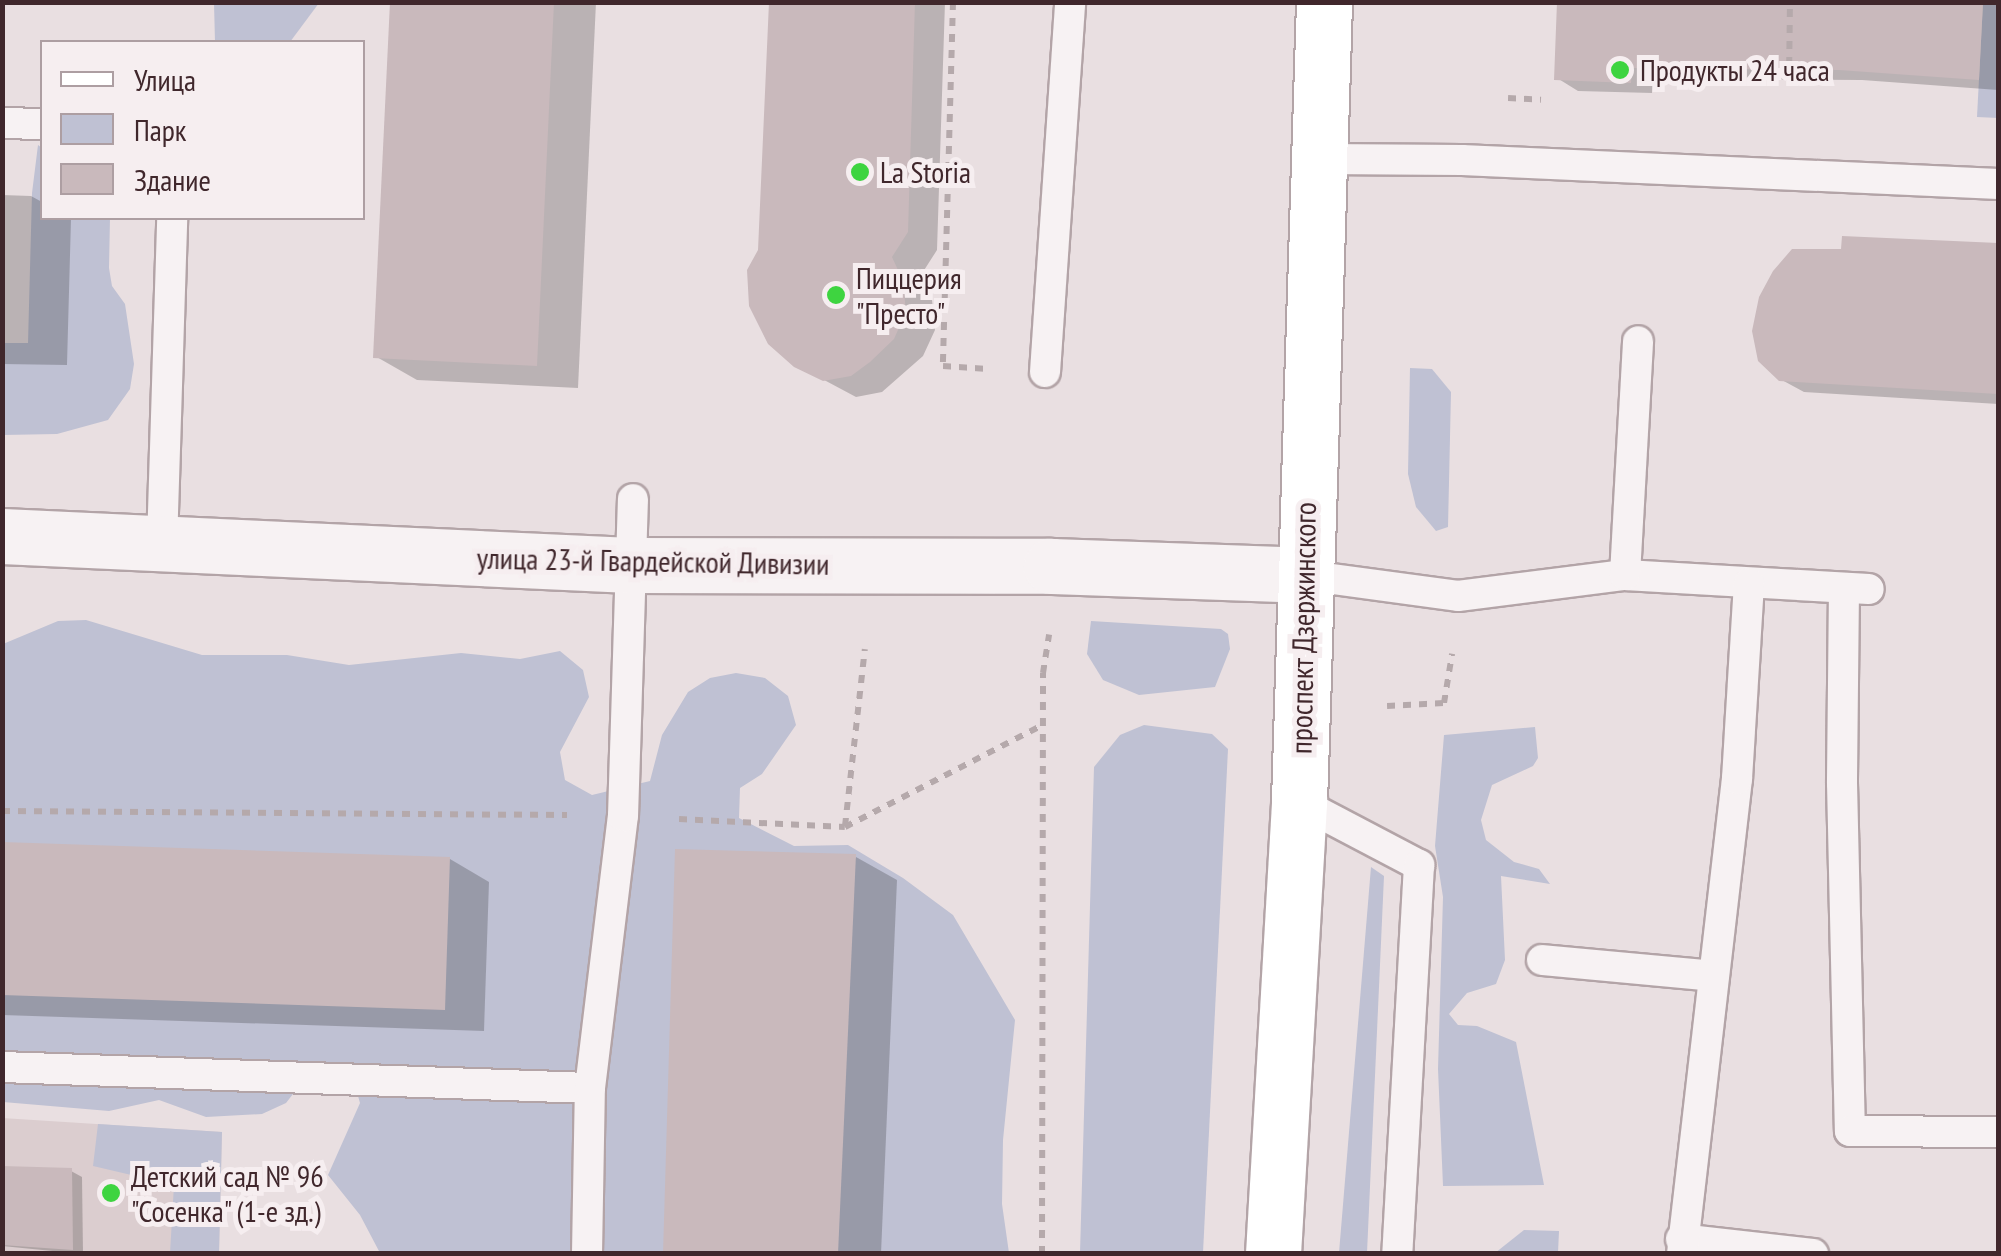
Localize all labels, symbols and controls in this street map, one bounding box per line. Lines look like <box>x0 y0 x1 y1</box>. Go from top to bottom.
legend <box>40 40 365 220</box>
place label: Продукты 24 часа <box>1640 52 1830 88</box>
marker: Продукты 24 часа <box>1609 59 1631 81</box>
text: Улица <box>134 60 196 99</box>
text: Парк <box>134 110 186 149</box>
place label: La Storia <box>880 154 971 190</box>
text: Здание <box>134 160 211 199</box>
marker: La Storia <box>849 161 871 183</box>
place label: Пиццерия "Престо" <box>856 260 962 330</box>
marker: Пиццерия "Престо" <box>825 284 847 306</box>
street label: проспект Дзержинского <box>1283 501 1323 755</box>
street label: улица 23-й Гвардейской Дивизии <box>476 540 830 582</box>
place label: Детский сад № 96 "Сосенка" (1-е зд.) <box>131 1158 324 1228</box>
marker: Детский сад № 96 "Сосенка" (1-е зд.) <box>100 1182 122 1204</box>

